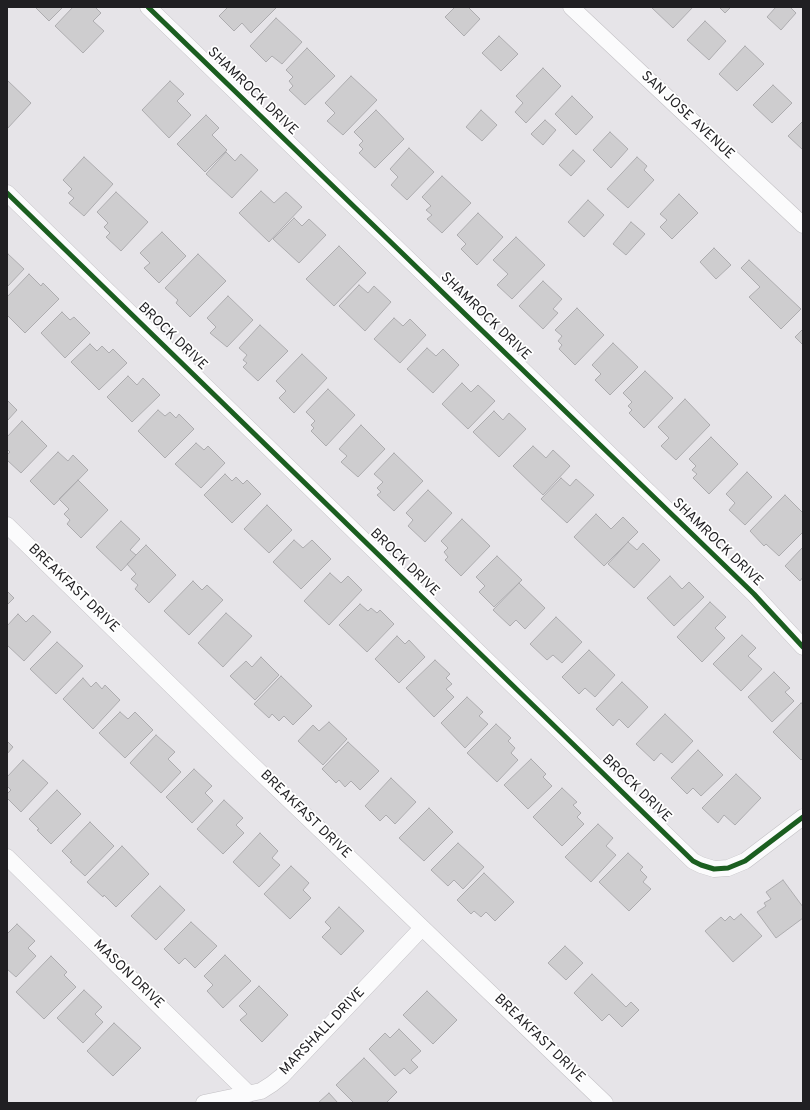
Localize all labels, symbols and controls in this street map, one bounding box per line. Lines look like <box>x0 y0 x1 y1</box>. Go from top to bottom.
street label: SHAMROCK DRIVE <box>203 45 301 139</box>
street label: SAN JOSE AVENUE <box>637 68 737 164</box>
street label: SHAMROCK DRIVE <box>436 270 534 364</box>
street label: BROCK DRIVE <box>134 300 210 374</box>
street label: SHAMROCK DRIVE <box>668 496 766 590</box>
street label: BROCK DRIVE <box>366 526 442 600</box>
street label: BREAKFAST DRIVE <box>24 541 122 637</box>
street label: BROCK DRIVE <box>598 752 674 826</box>
street label: BREAKFAST DRIVE <box>256 767 354 863</box>
street label: MASON DRIVE <box>89 937 167 1013</box>
street label: MARSHALL DRIVE <box>277 985 369 1079</box>
street label: BREAKFAST DRIVE <box>490 991 588 1087</box>

